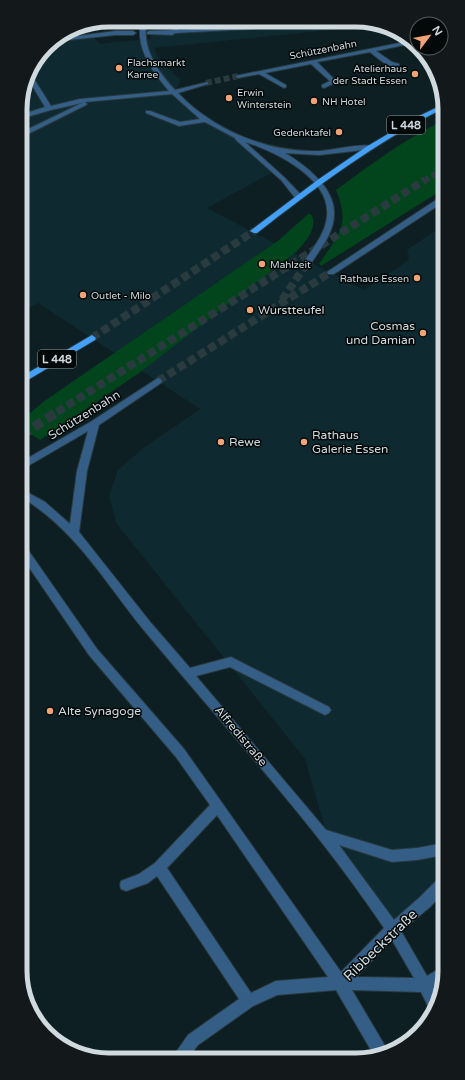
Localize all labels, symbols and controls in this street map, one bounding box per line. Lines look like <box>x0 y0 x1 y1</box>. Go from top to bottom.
north arrow <box>409 16 449 56</box>
text: N <box>429 24 445 38</box>
street label: Schützenbahn <box>289 38 358 62</box>
place label: Flachsmarkt Karree <box>127 57 185 81</box>
marker: Flachsmarkt Karree <box>114 63 124 73</box>
place label: Atelierhaus der Stadt Essen <box>333 63 407 87</box>
marker: Atelierhaus der Stadt Essen <box>410 69 420 79</box>
place label: Erwin Winterstein <box>237 87 291 111</box>
marker: Erwin Winterstein <box>224 93 234 103</box>
marker: NH Hotel <box>309 96 319 106</box>
place label: NH Hotel <box>322 96 366 108</box>
road number: L 448 <box>387 116 425 134</box>
place label: Gedenktafel <box>273 127 331 139</box>
marker: Gedenktafel <box>334 127 344 137</box>
marker: Mahlzeit <box>257 259 267 269</box>
place label: Mahlzeit <box>270 259 311 271</box>
place label: Rathaus Essen <box>340 273 409 285</box>
marker: Rathaus Essen <box>412 273 422 283</box>
marker: Outlet - Milo <box>78 290 88 300</box>
place label: Outlet - Milo <box>91 290 151 302</box>
place label: Wurstteufel <box>258 303 324 317</box>
marker: Wurstteufel <box>245 305 255 315</box>
place label: Cosmas und Damian <box>346 319 415 347</box>
marker: Cosmas und Damian <box>418 328 428 338</box>
road number: L 448 <box>38 350 76 368</box>
street label: Schützenbahn <box>46 387 122 443</box>
place label: Rathaus Galerie Essen <box>312 428 388 456</box>
place label: Rewe <box>229 435 261 449</box>
marker: Rewe <box>216 437 226 447</box>
marker: Rathaus Galerie Essen <box>299 437 309 447</box>
street label: Alfredistraße <box>212 703 270 769</box>
place label: Alte Synagoge <box>58 704 141 718</box>
marker: Alte Synagoge <box>45 706 55 716</box>
street label: Ribbeckstraße <box>340 906 421 985</box>

